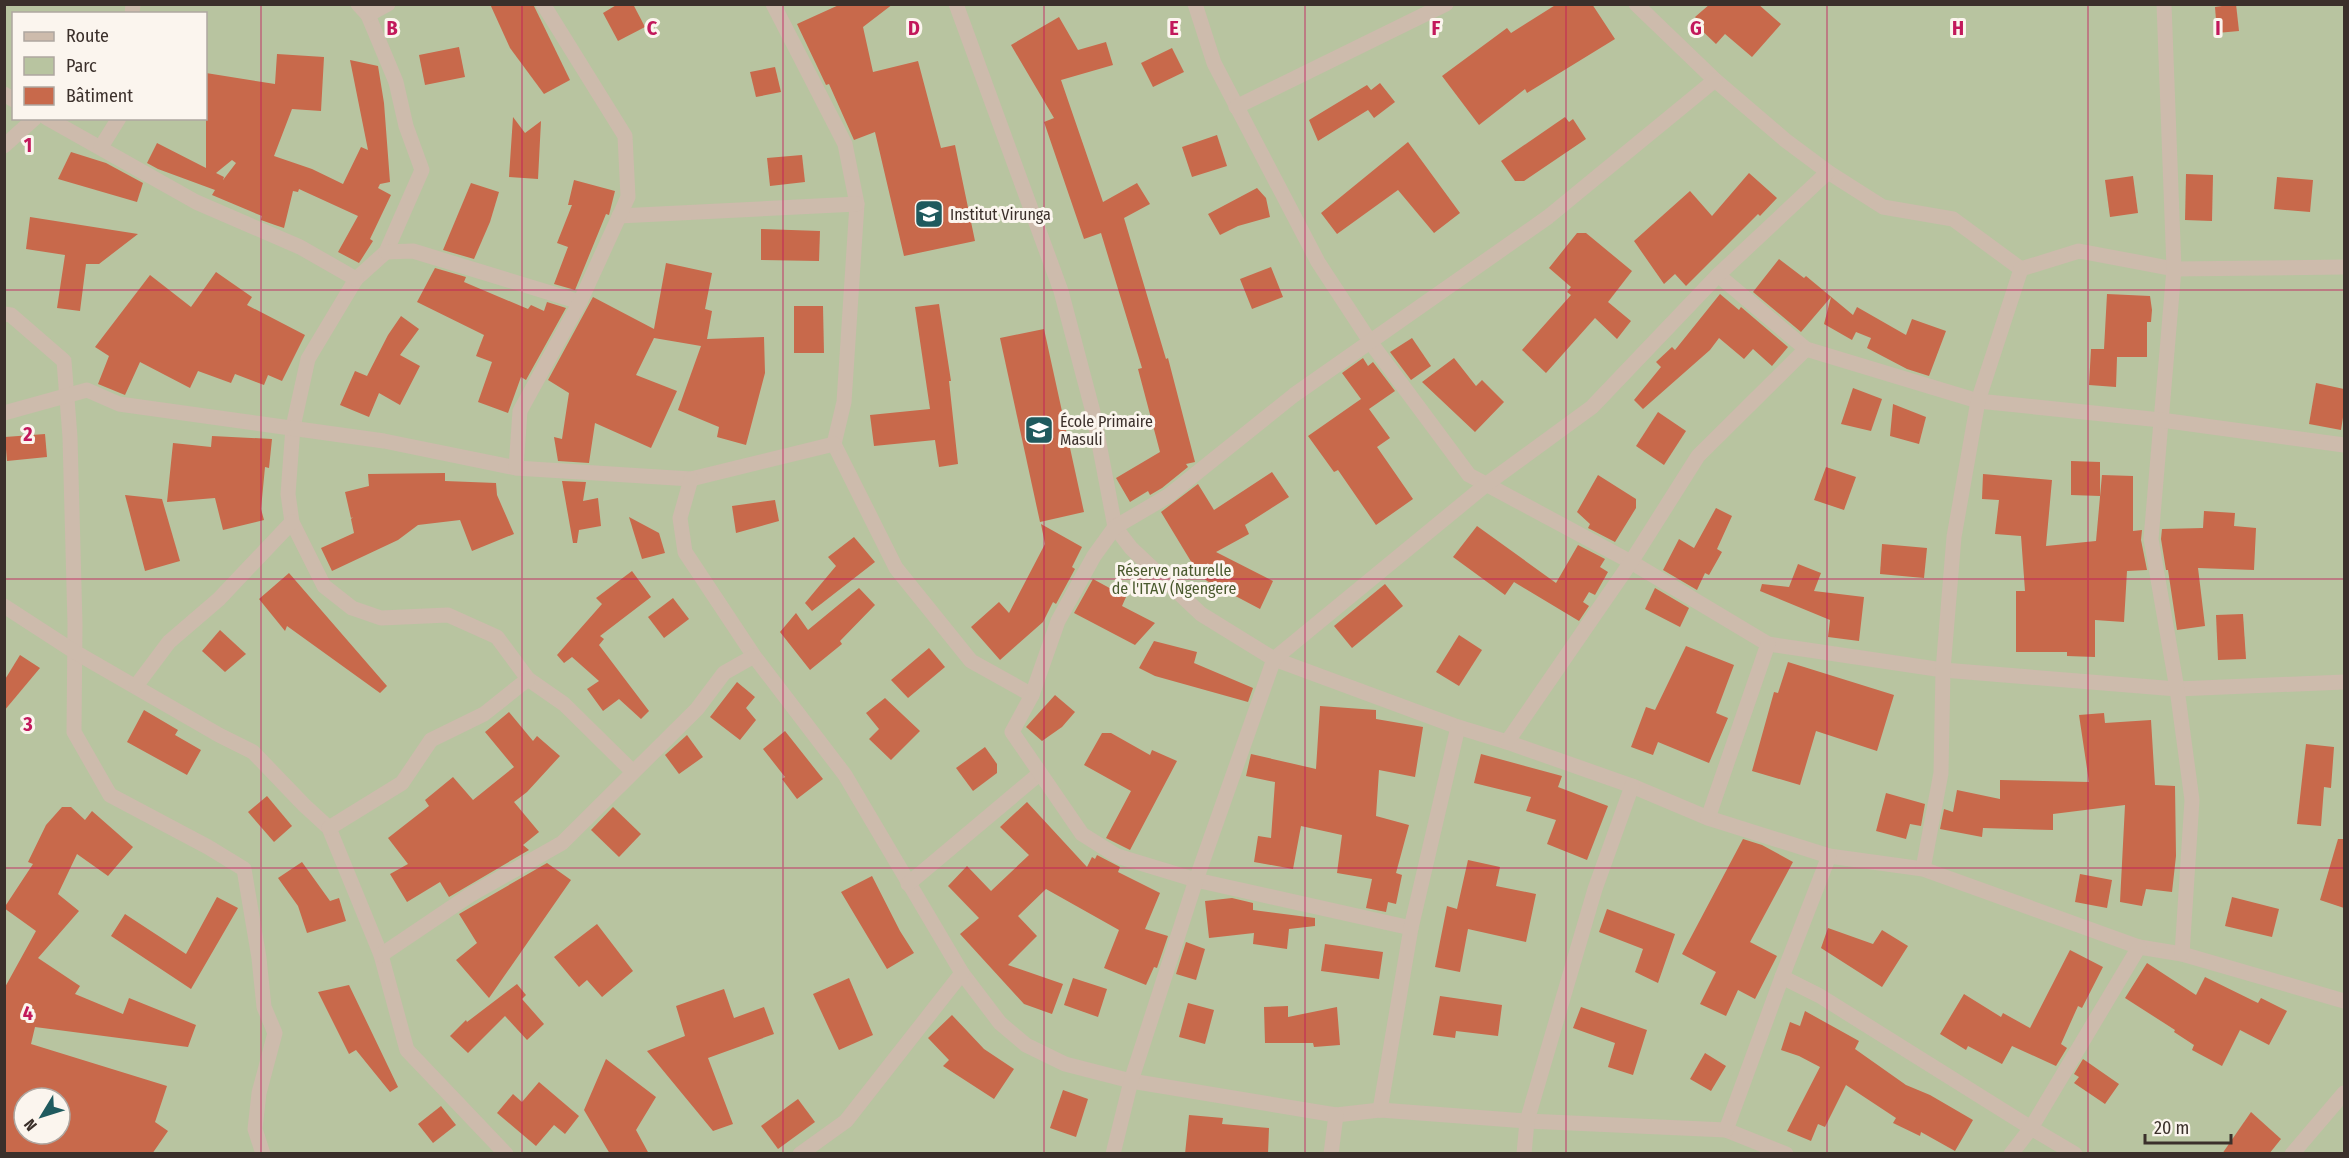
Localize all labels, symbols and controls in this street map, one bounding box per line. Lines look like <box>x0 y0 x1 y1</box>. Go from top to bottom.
legend <box>12 12 207 120</box>
text: B <box>386 16 398 40</box>
text: C <box>647 16 658 40</box>
text: D <box>908 16 920 40</box>
text: E <box>1169 16 1179 40</box>
text: F <box>1432 16 1441 40</box>
text: G <box>1690 16 1702 40</box>
text: H <box>1952 16 1964 40</box>
text: I <box>2215 16 2221 40</box>
text: Route <box>66 25 109 47</box>
text: Parc <box>66 55 97 77</box>
text: Bâtiment <box>66 85 133 107</box>
text: 1 <box>24 133 32 157</box>
school or university icon: Institut Virunga <box>913 198 945 230</box>
place label: Institut Virunga <box>950 205 1051 224</box>
place label: École Primaire Masuli <box>1060 412 1153 449</box>
school or university icon: École Primaire Masuli <box>1023 414 1055 446</box>
text: 2 <box>22 422 33 446</box>
park label: Réserve naturelle de l'ITAV (Ngengere <box>1112 561 1236 598</box>
text: 3 <box>22 712 33 736</box>
text: 4 <box>23 1001 33 1025</box>
north arrow <box>12 1086 72 1146</box>
scale bar <box>2145 1107 2230 1145</box>
text: N <box>20 1115 41 1135</box>
text: 20 m <box>2154 1117 2189 1139</box>

